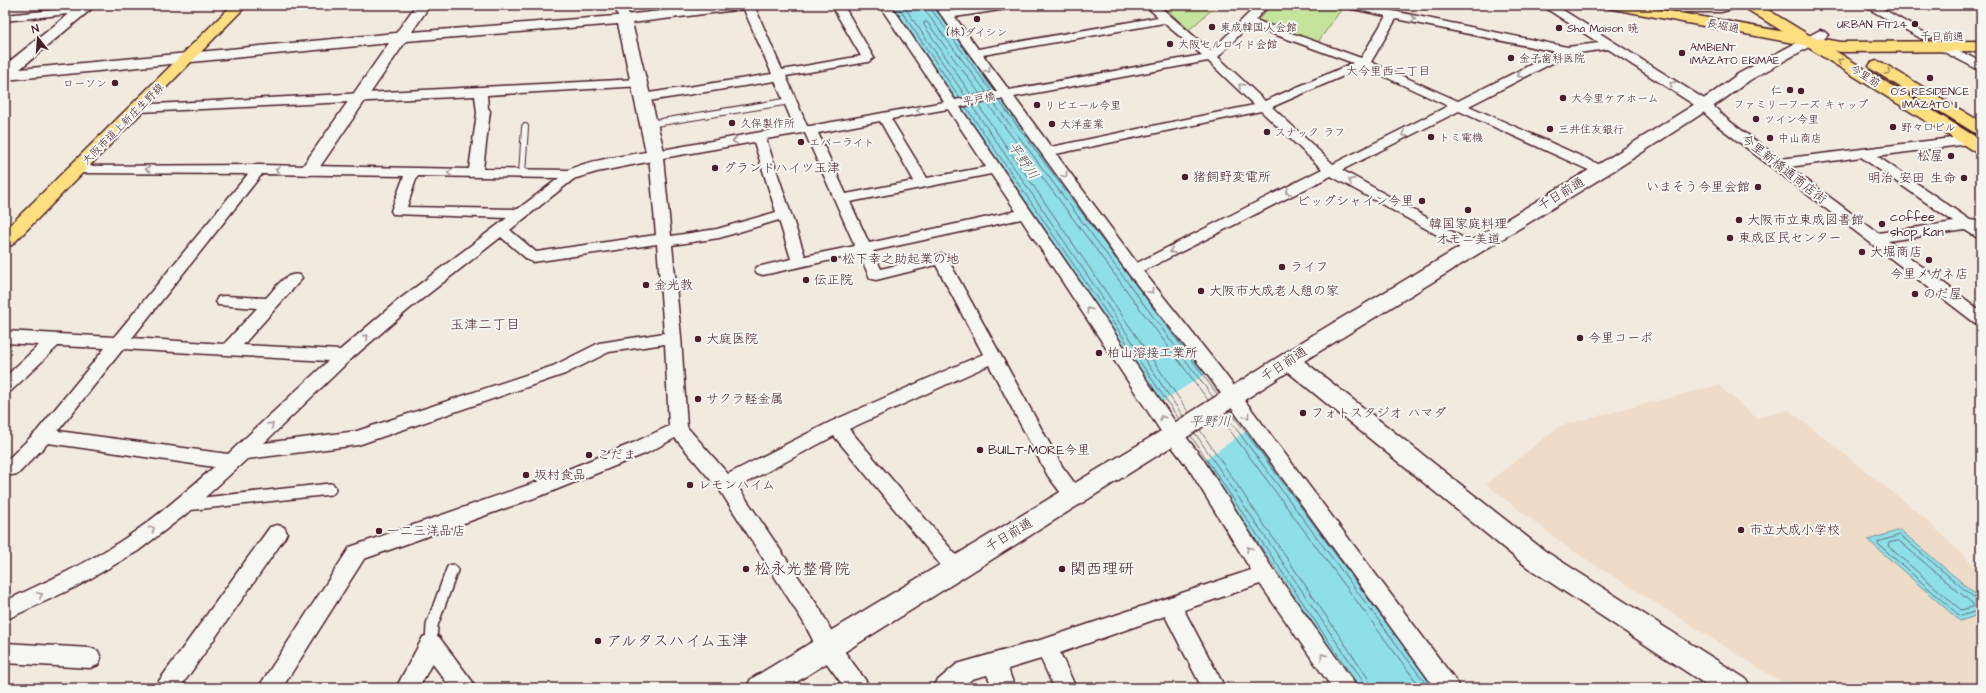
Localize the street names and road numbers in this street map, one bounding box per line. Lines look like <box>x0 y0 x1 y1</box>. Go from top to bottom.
street label: 長堀通 <box>1705 15 1741 37</box>
street label: 千日前通 <box>1920 29 1964 44</box>
street label: 今里筋 <box>1847 61 1883 91</box>
street label: 大阪市道上新庄生野線 <box>79 80 167 168</box>
street label: 平戸橋 <box>961 89 997 109</box>
street label: 今里新橋通商店街 <box>1737 130 1831 208</box>
street label: 千日前通 <box>1534 173 1588 215</box>
street label: 千日前通 <box>1257 342 1311 386</box>
street label: 千日前通 <box>982 514 1036 556</box>

